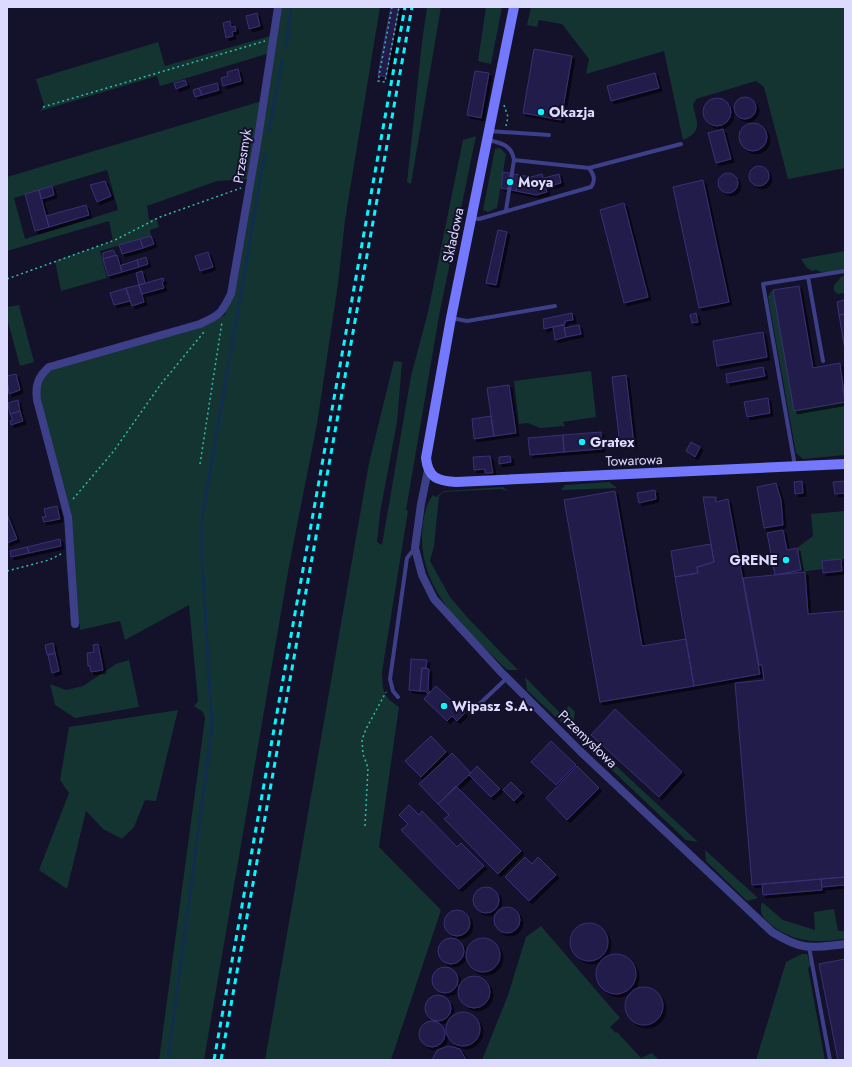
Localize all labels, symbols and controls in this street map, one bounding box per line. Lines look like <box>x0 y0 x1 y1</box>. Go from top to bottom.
place label: Okazja <box>549 102 595 122</box>
marker: Okazja <box>536 107 546 117</box>
street label: Przesmyk <box>228 127 256 185</box>
place label: Moya <box>518 172 553 192</box>
marker: Moya <box>505 177 515 187</box>
street label: Składowa <box>437 206 469 264</box>
place label: Gratex <box>590 432 635 452</box>
marker: Gratex <box>577 437 587 447</box>
street label: Towarowa <box>605 449 663 471</box>
place label: GRENE <box>730 550 778 570</box>
marker: GRENE <box>781 555 791 565</box>
place label: Wipasz S.A. <box>452 696 533 716</box>
marker: Wipasz S.A. <box>439 701 449 711</box>
street label: Przemysłowa <box>554 706 622 772</box>

